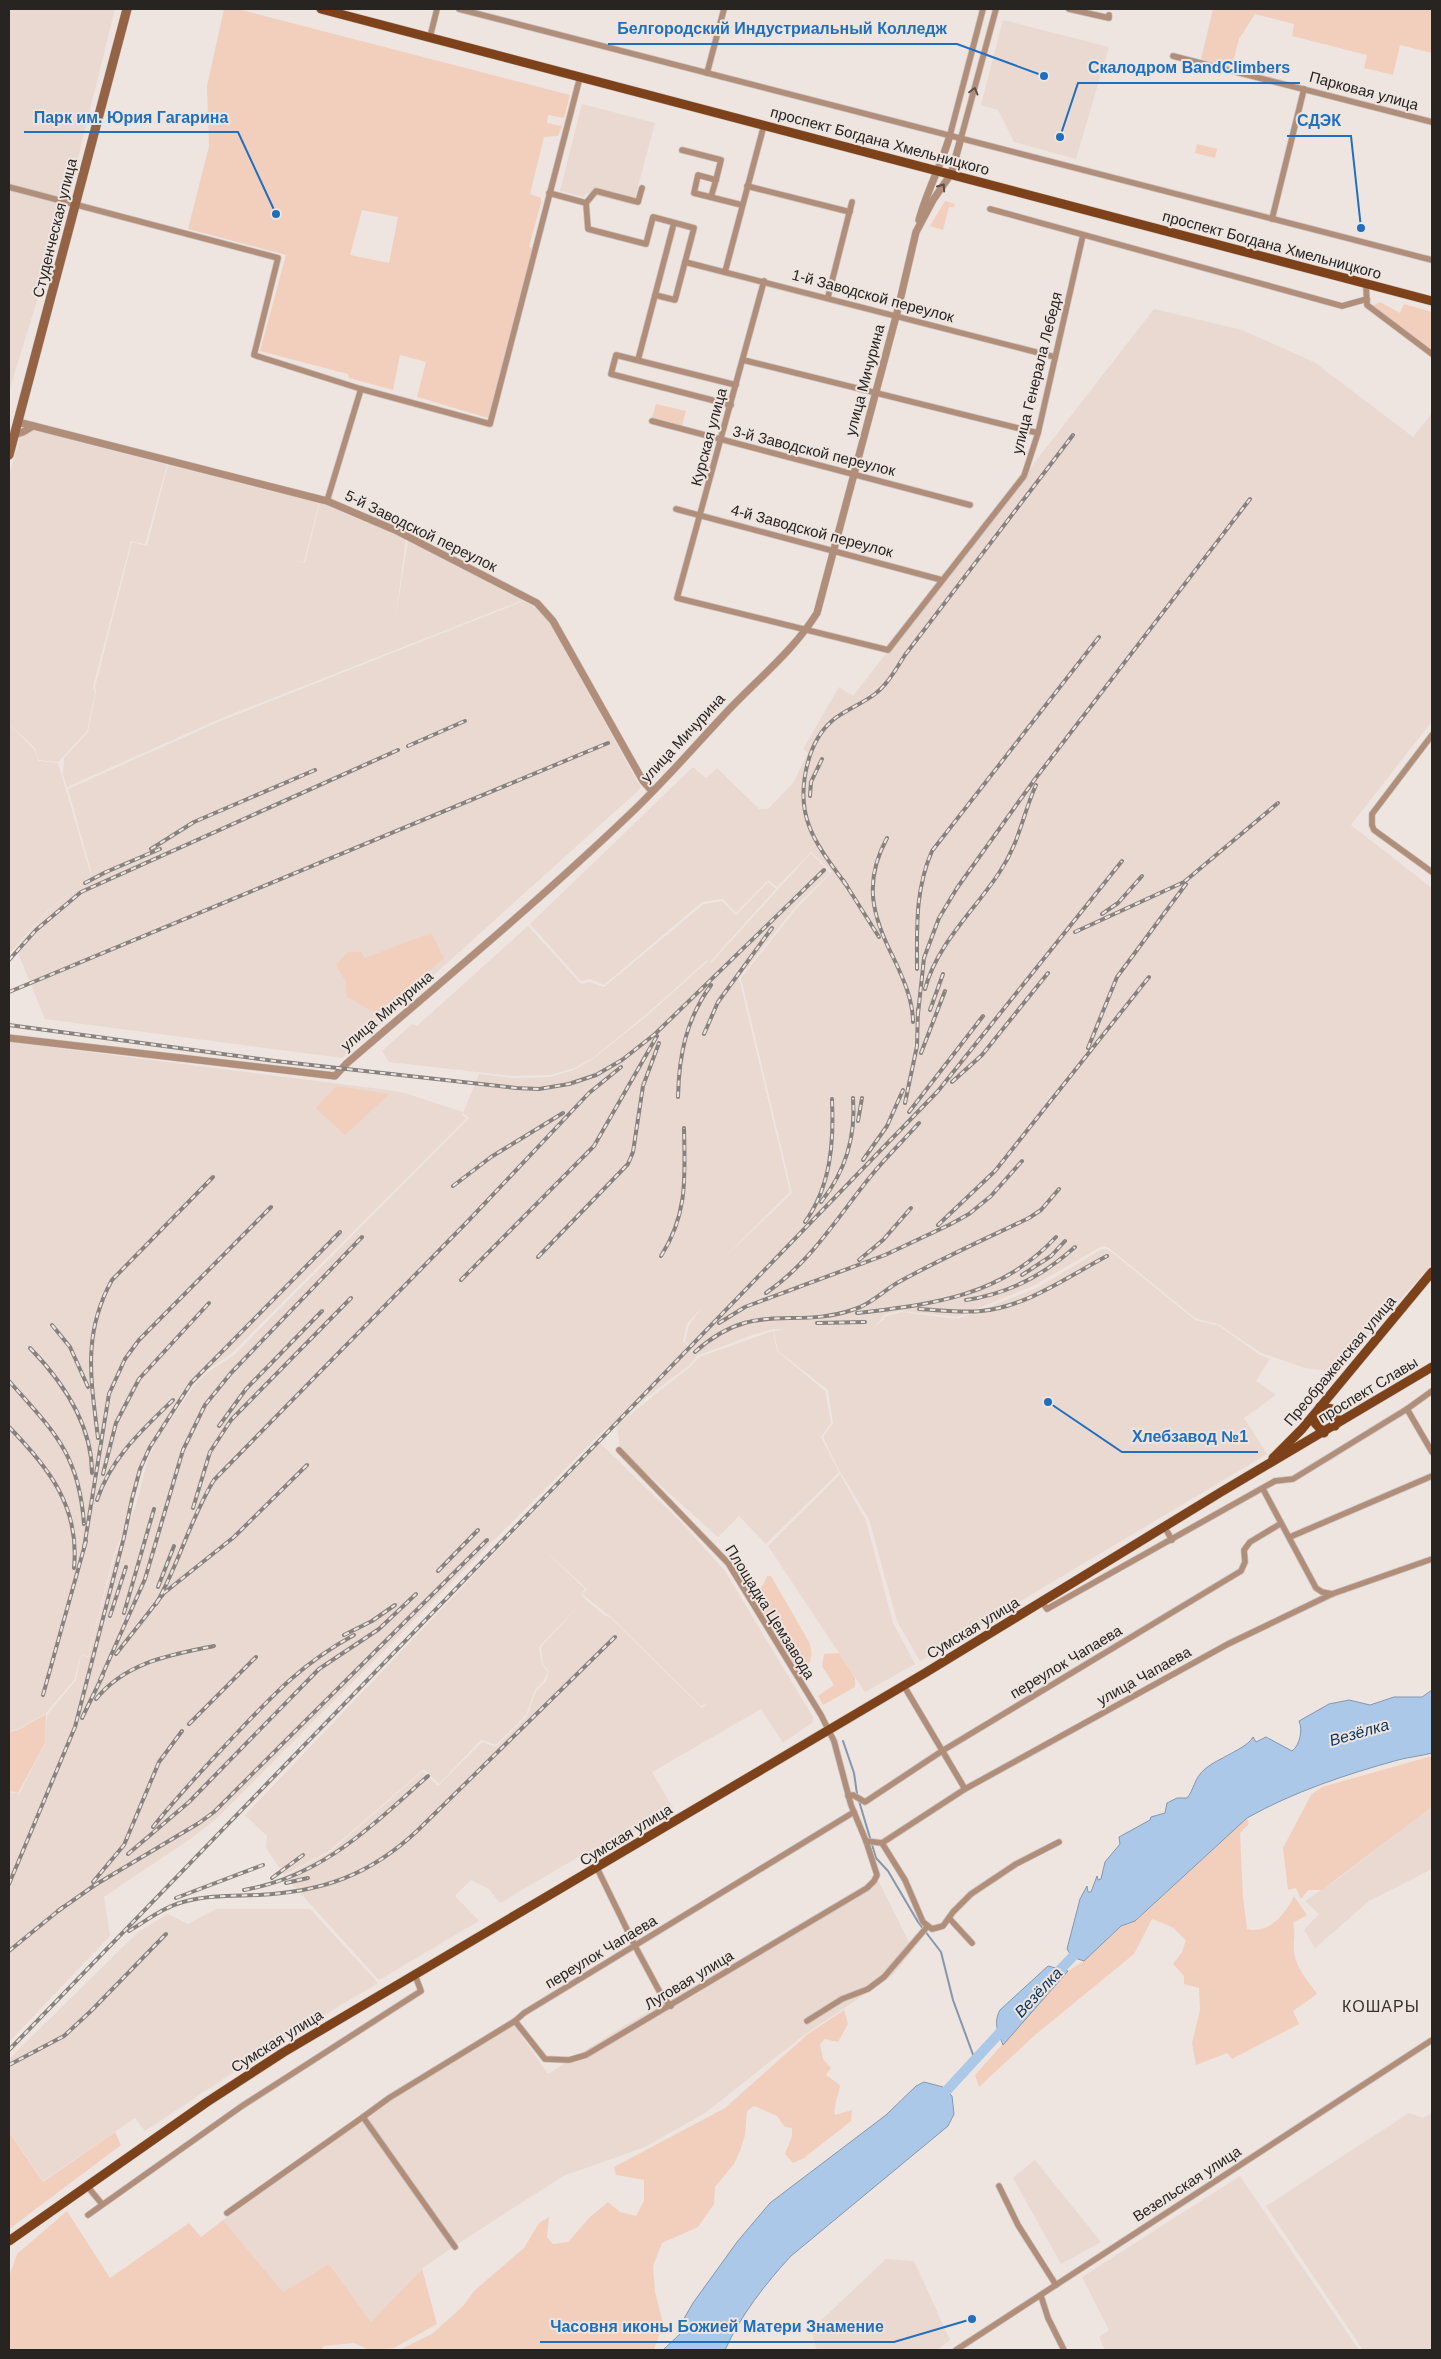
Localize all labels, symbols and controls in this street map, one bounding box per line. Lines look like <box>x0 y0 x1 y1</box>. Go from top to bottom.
callout: Белгородский Индустриальный Колледж <box>608 13 957 44</box>
text: Белгородский Индустриальный Колледж <box>617 20 947 37</box>
callout: Cкалодром BandClimbers <box>1078 52 1300 83</box>
text: Cкалодром BandClimbers <box>1088 59 1290 76</box>
street label: Парковая улица <box>1308 68 1421 113</box>
one-way arrow <box>968 87 978 95</box>
callout: Парк им. Юрия Гагарина <box>24 101 238 132</box>
street label: проспект Богдана Хмельницкого <box>769 103 991 178</box>
callout: СДЭК <box>1287 105 1351 136</box>
text: Парк им. Юрия Гагарина <box>34 109 228 126</box>
text: СДЭК <box>1297 112 1341 129</box>
street label: Студенческая улица <box>29 156 80 299</box>
one-way arrow <box>936 184 945 193</box>
street label: проспект Богдана Хмельницкого <box>1161 207 1383 282</box>
street label: 1-й Заводской переулок <box>790 266 956 325</box>
street label: улица Генерала Лебедя <box>1008 290 1065 456</box>
street label: улица Мичурина <box>841 322 888 438</box>
street label: Курская улица <box>687 385 730 488</box>
street label: 3-й Заводской переулок <box>731 422 898 479</box>
street label: 5-й Заводской переулок <box>342 486 500 575</box>
street label: 4-й Заводской переулок <box>729 501 895 560</box>
street label: улица Мичурина <box>637 689 728 785</box>
street label: улица Мичурина <box>337 967 437 1054</box>
street label: Преображенская улица <box>1280 1292 1399 1429</box>
street label: проспект Славы <box>1315 1353 1421 1426</box>
callout: Хлебзавод №1 <box>1122 1421 1258 1452</box>
text: Хлебзавод №1 <box>1132 1428 1248 1445</box>
street label: Площадка Цемзавода <box>722 1542 819 1682</box>
street label: Сумская улица <box>923 1593 1023 1662</box>
street label: переулок Чапаева <box>1007 1621 1125 1702</box>
street label: улица Чапаева <box>1094 1642 1194 1708</box>
water label: Везёлка <box>1327 1716 1391 1749</box>
street label: Сумская улица <box>576 1800 676 1869</box>
street label: переулок Чапаева <box>542 1911 660 1992</box>
street label: Луговая улица <box>641 1946 737 2013</box>
water label: Везёлка <box>1011 1964 1066 2021</box>
district label: КОШАРЫ <box>1342 1998 1420 2015</box>
street label: Сумская улица <box>228 2005 326 2076</box>
street label: Везельская улица <box>1130 2142 1244 2225</box>
callout: Часовня иконы Божией Матери Знамение <box>540 2311 894 2342</box>
text: Часовня иконы Божией Матери Знамение <box>550 2318 884 2335</box>

